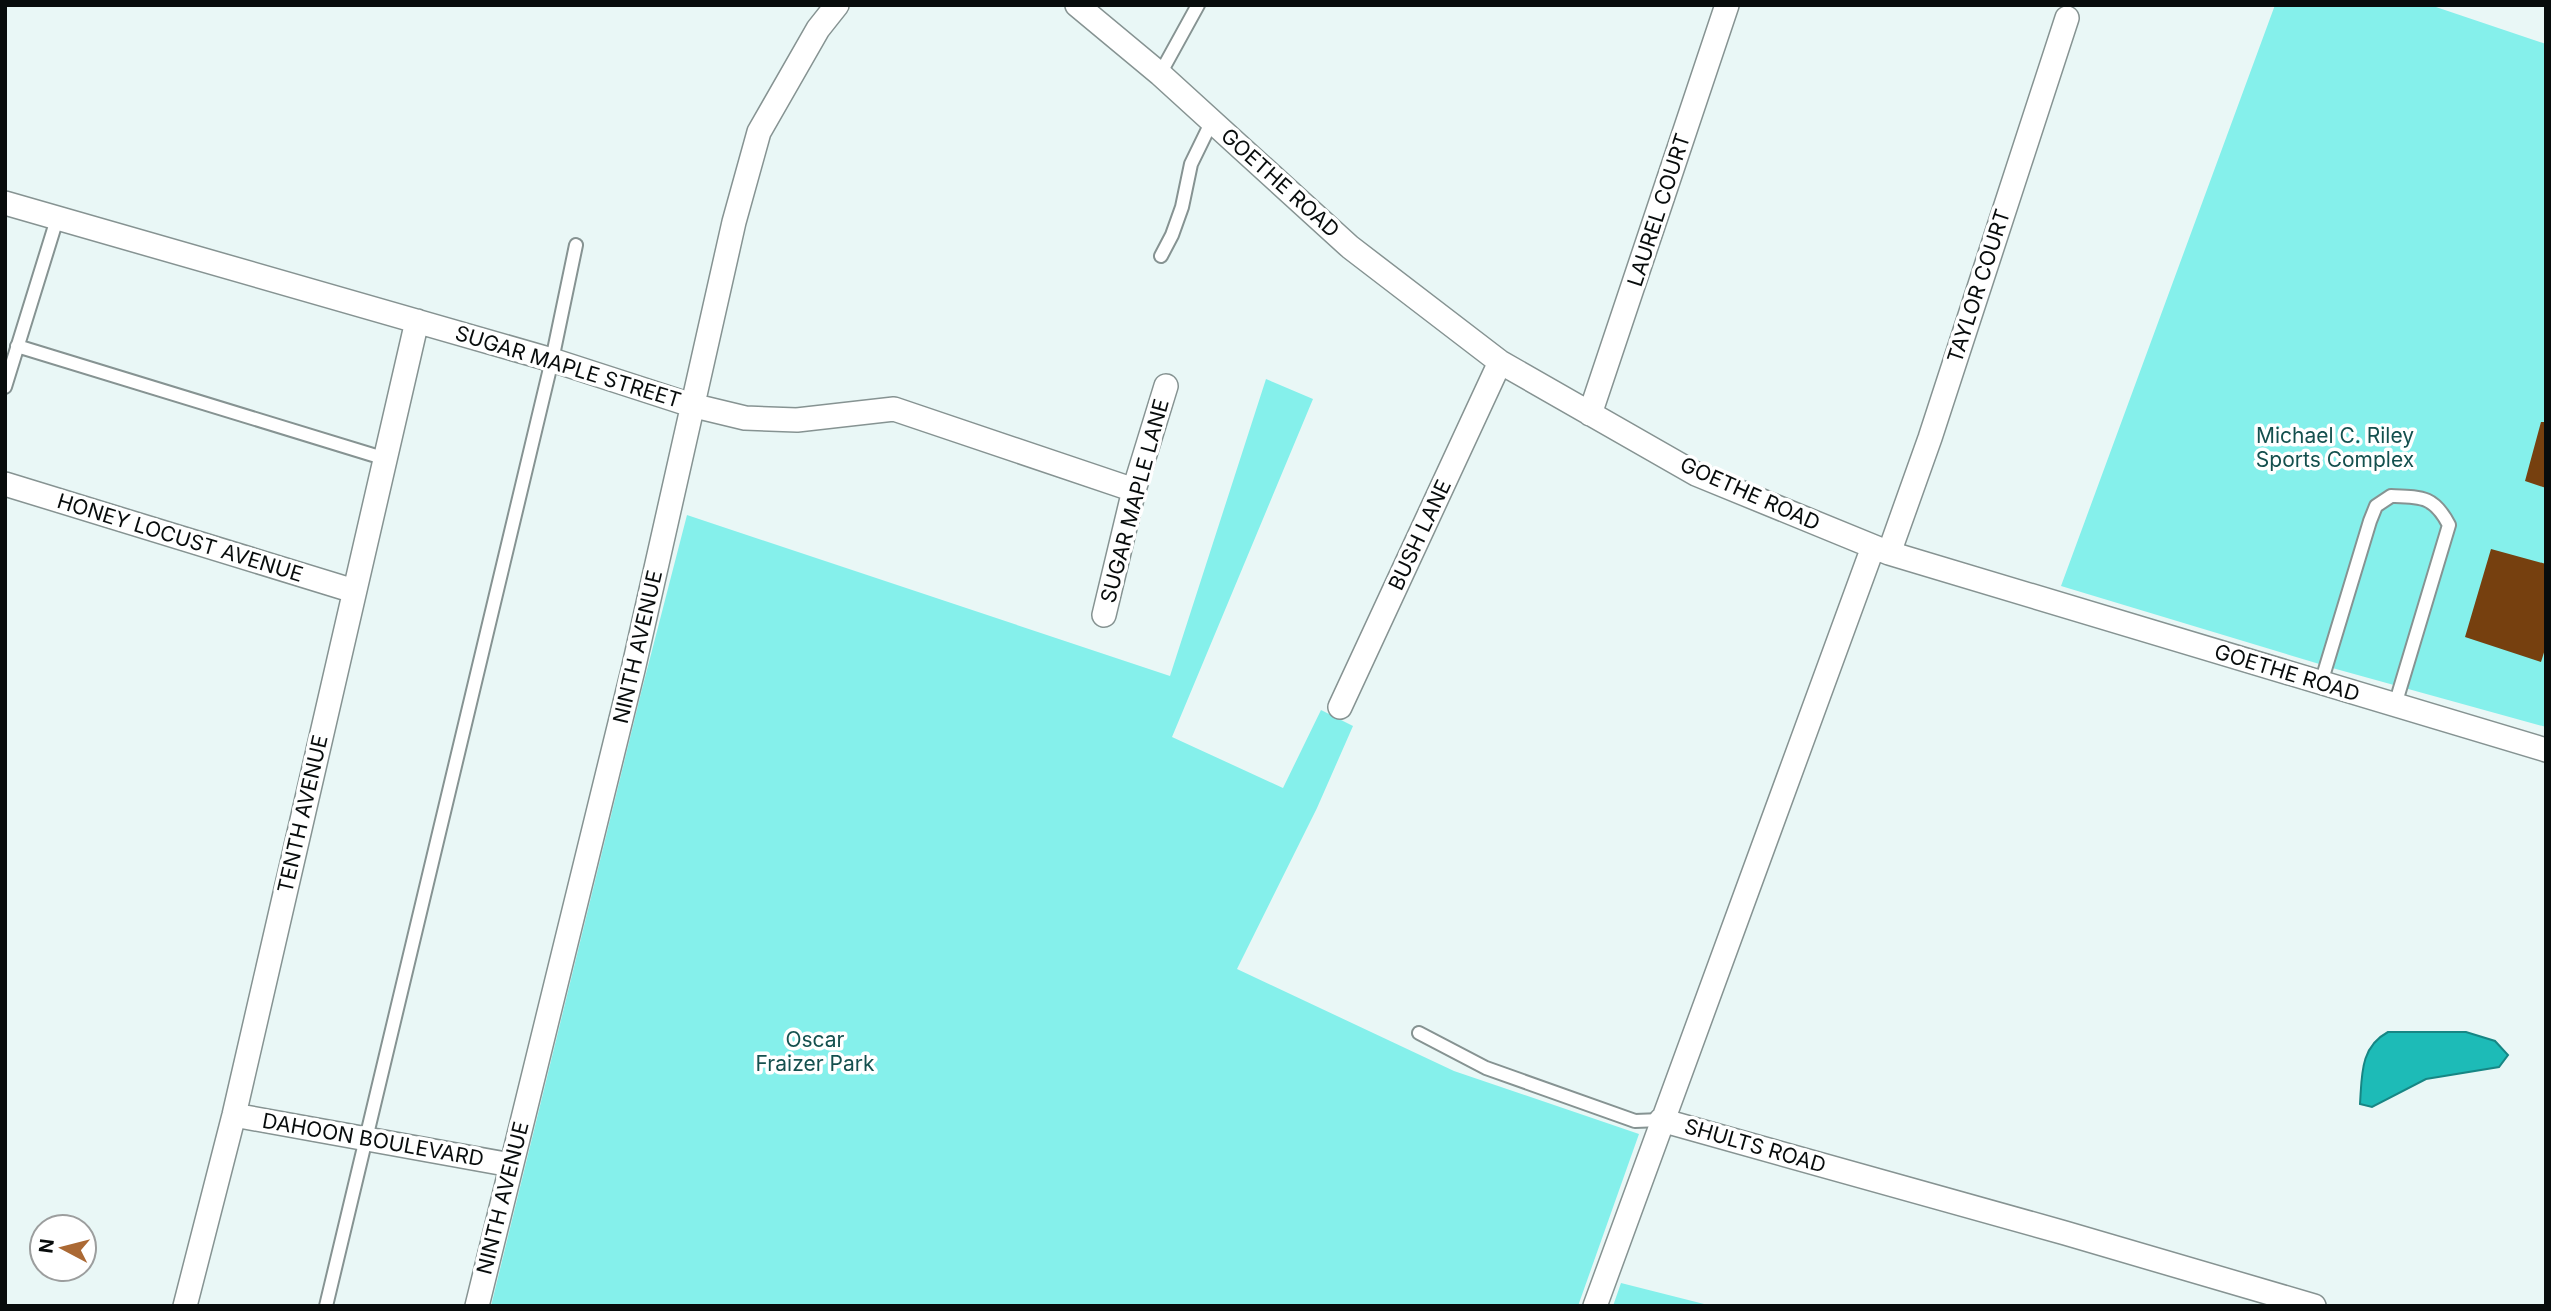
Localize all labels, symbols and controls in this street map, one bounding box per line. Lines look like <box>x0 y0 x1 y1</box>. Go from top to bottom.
street label: GOETHE ROAD <box>1216 123 1345 242</box>
street label: LAUREL COURT <box>1622 130 1695 290</box>
street label: TAYLOR COURT <box>1942 206 2015 366</box>
street label: SUGAR MAPLE STREET <box>452 320 684 413</box>
street label: SUGAR MAPLE LANE <box>1095 396 1174 606</box>
park label: Michael C. Riley Sports Complex <box>2256 423 2414 472</box>
street label: GOETHE ROAD <box>1676 452 1824 536</box>
street label: BUSH LANE <box>1383 476 1456 594</box>
street label: HONEY LOCUST AVENUE <box>54 488 306 587</box>
street label: NINTH AVENUE <box>608 568 667 726</box>
street label: GOETHE ROAD <box>2212 639 2363 706</box>
street label: TENTH AVENUE <box>272 732 333 895</box>
park label: Oscar Fraizer Park <box>756 1027 875 1076</box>
street label: DAHOON BOULEVARD <box>260 1108 486 1171</box>
street label: SHULTS ROAD <box>1682 1113 1829 1178</box>
street label: NINTH AVENUE <box>471 1119 534 1277</box>
north arrow <box>28 1213 98 1283</box>
text: N <box>34 1237 59 1255</box>

